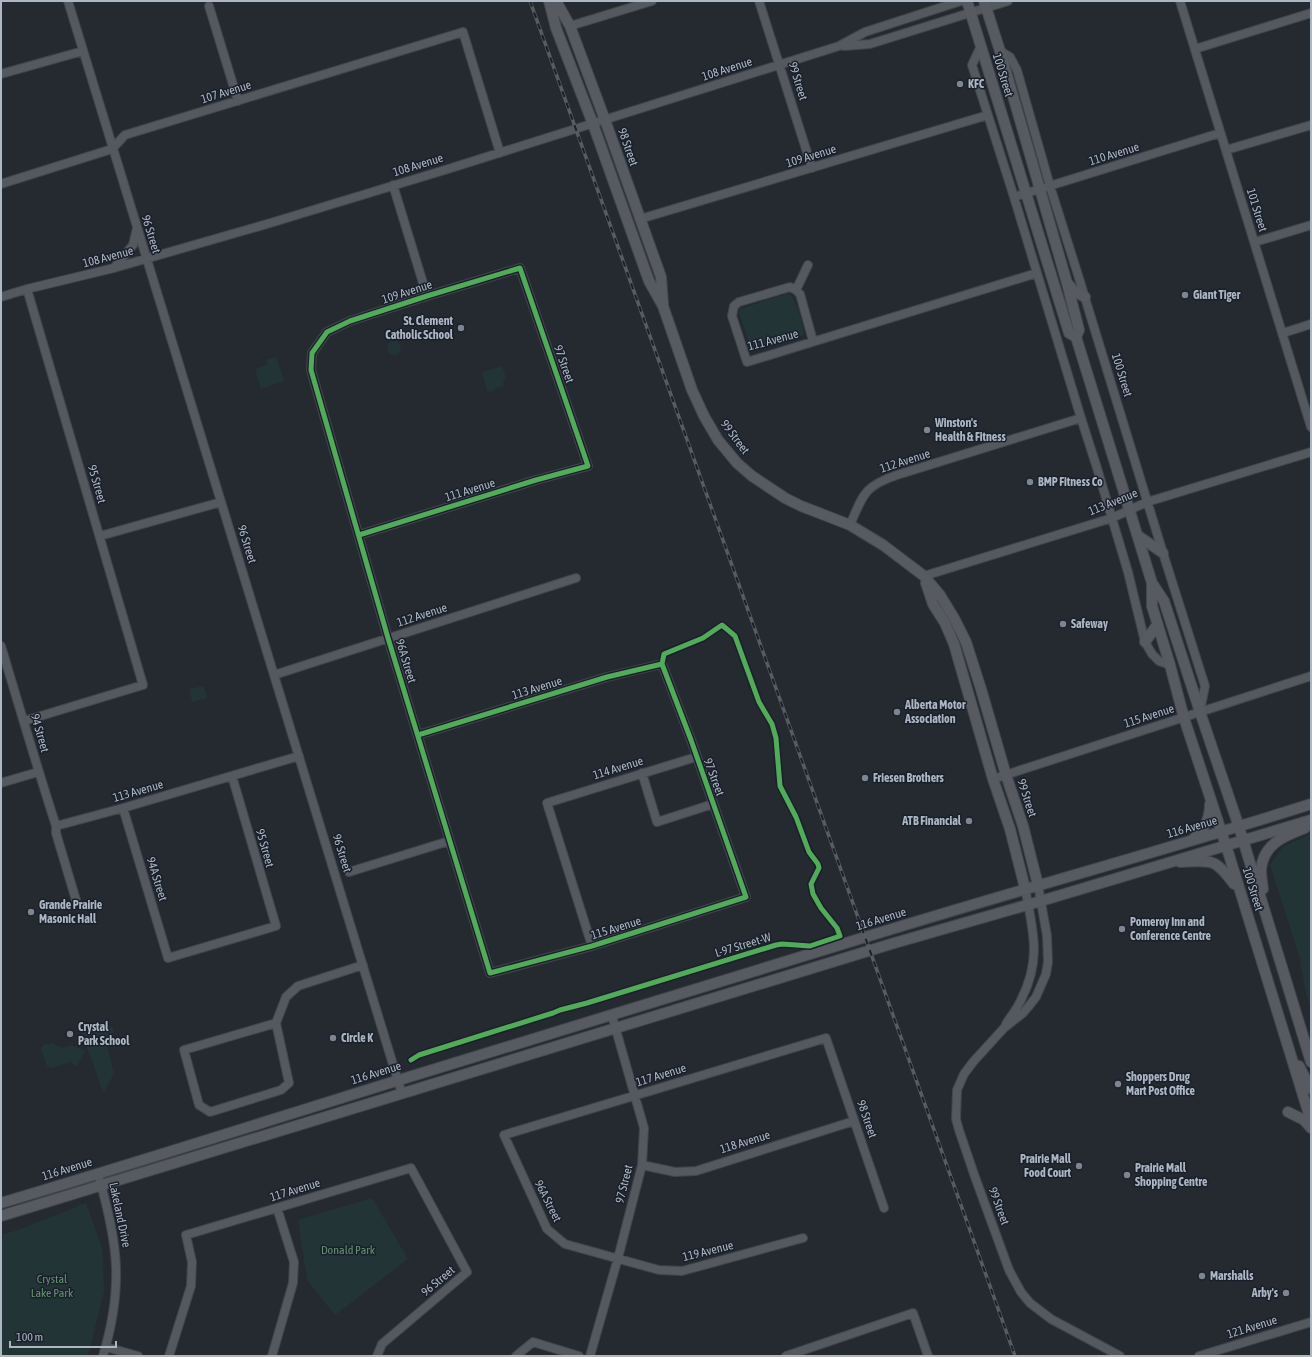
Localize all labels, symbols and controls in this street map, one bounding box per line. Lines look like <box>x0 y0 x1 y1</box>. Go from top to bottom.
street label: 100 Street <box>990 51 1016 99</box>
street label: 108 Avenue <box>700 54 754 84</box>
street label: 99 Street <box>786 60 811 102</box>
place label: KFC <box>968 77 985 91</box>
street label: 107 Avenue <box>199 78 253 106</box>
marker: KFC <box>955 79 965 89</box>
street label: 98 Street <box>615 126 641 168</box>
street label: 110 Avenue <box>1087 140 1141 168</box>
street label: 109 Avenue <box>784 142 838 170</box>
street label: 108 Avenue <box>391 151 445 179</box>
street label: 101 Street <box>1244 186 1270 234</box>
street label: 96 Street <box>139 213 164 255</box>
street label: 108 Avenue <box>81 244 135 270</box>
street label: 109 Avenue <box>380 277 434 307</box>
place label: Giant Tiger <box>1193 288 1241 302</box>
marker: Giant Tiger <box>1180 290 1190 300</box>
place label: St. Clement Catholic School <box>385 314 454 342</box>
marker: St. Clement Catholic School <box>456 323 466 333</box>
street label: 111 Avenue <box>746 327 800 353</box>
street label: 97 Street <box>551 343 577 385</box>
street label: 100 Street <box>1109 351 1135 399</box>
place label: Winston's Health & Fitness <box>934 416 1007 444</box>
street label: 99 Street <box>718 417 753 457</box>
marker: Winston's Health & Fitness <box>922 425 932 435</box>
street label: 112 Avenue <box>878 446 932 476</box>
street label: 95 Street <box>85 463 109 505</box>
place label: BMP Fitness Co <box>1038 475 1103 489</box>
street label: 111 Avenue <box>443 476 497 504</box>
marker: BMP Fitness Co <box>1025 477 1035 487</box>
street label: 113 Avenue <box>1086 486 1140 518</box>
street label: 96 Street <box>235 523 260 565</box>
street label: 112 Avenue <box>395 600 449 630</box>
place label: Safeway <box>1071 617 1108 631</box>
marker: Safeway <box>1058 619 1068 629</box>
street label: 96A Street <box>393 637 419 685</box>
street label: 113 Avenue <box>510 674 564 702</box>
place label: Alberta Motor Association <box>904 698 966 726</box>
street label: 115 Avenue <box>1122 701 1176 731</box>
marker: Alberta Motor Association <box>892 707 902 717</box>
street label: 94 Street <box>28 712 52 754</box>
street label: 114 Avenue <box>591 754 645 782</box>
street label: 97 Street <box>701 756 727 798</box>
place label: Friesen Brothers <box>873 771 945 785</box>
marker: Friesen Brothers <box>860 773 870 783</box>
street label: 113 Avenue <box>111 777 165 805</box>
street label: 99 Street <box>1014 777 1040 819</box>
street label: 116 Avenue <box>1165 813 1219 841</box>
place label: ATB Financial <box>901 814 962 828</box>
marker: ATB Financial <box>964 816 974 826</box>
street label: 95 Street <box>253 827 277 869</box>
street label: 96 Street <box>330 832 355 874</box>
street label: 94A Street <box>144 855 170 903</box>
street label: 100 Street <box>1240 865 1266 913</box>
place label: Grande Prairie Masonic Hall <box>39 898 103 926</box>
street label: 116 Avenue <box>854 905 908 933</box>
marker: Grande Prairie Masonic Hall <box>26 907 36 917</box>
street label: 115 Avenue <box>589 914 643 942</box>
place label: Pomeroy Inn and Conference Centre <box>1130 915 1212 943</box>
marker: Pomeroy Inn and Conference Centre <box>1117 924 1127 934</box>
street label: L-97 Street-W <box>713 930 773 960</box>
place label: Crystal Park School <box>78 1020 130 1048</box>
marker: Crystal Park School <box>65 1029 75 1039</box>
place label: Circle K <box>341 1031 373 1045</box>
marker: Circle K <box>328 1033 338 1043</box>
street label: 116 Avenue <box>349 1059 403 1087</box>
street label: 117 Avenue <box>634 1061 688 1089</box>
place label: Shoppers Drug Mart Post Office <box>1126 1070 1196 1098</box>
marker: Shoppers Drug Mart Post Office <box>1113 1079 1123 1089</box>
street label: 98 Street <box>854 1098 880 1140</box>
street label: 118 Avenue <box>718 1128 772 1156</box>
place label: Prairie Mall Food Court <box>1020 1152 1072 1180</box>
street label: 116 Avenue <box>40 1155 94 1183</box>
marker: Prairie Mall Food Court <box>1074 1161 1084 1171</box>
place label: Prairie Mall Shopping Centre <box>1135 1161 1208 1189</box>
street label: 97 Street <box>612 1163 636 1205</box>
marker: Prairie Mall Shopping Centre <box>1122 1170 1132 1180</box>
street label: 117 Avenue <box>268 1176 322 1204</box>
street label: 96A Street <box>532 1178 565 1225</box>
street label: Lakeland Drive <box>106 1181 134 1249</box>
street label: 99 Street <box>986 1185 1012 1227</box>
street label: 119 Avenue <box>681 1238 735 1264</box>
park label: Donald Park <box>321 1243 376 1257</box>
street label: 96 Street <box>418 1263 458 1299</box>
place label: Marshalls <box>1210 1269 1254 1283</box>
marker: Marshalls <box>1197 1271 1207 1281</box>
park label: Crystal Lake Park <box>31 1272 74 1300</box>
place label: Arby's <box>1251 1286 1279 1300</box>
marker: Arby's <box>1281 1288 1291 1298</box>
street label: 121 Avenue <box>1225 1313 1279 1341</box>
scale bar <box>10 1323 116 1349</box>
text: 100 m <box>16 1330 43 1344</box>

